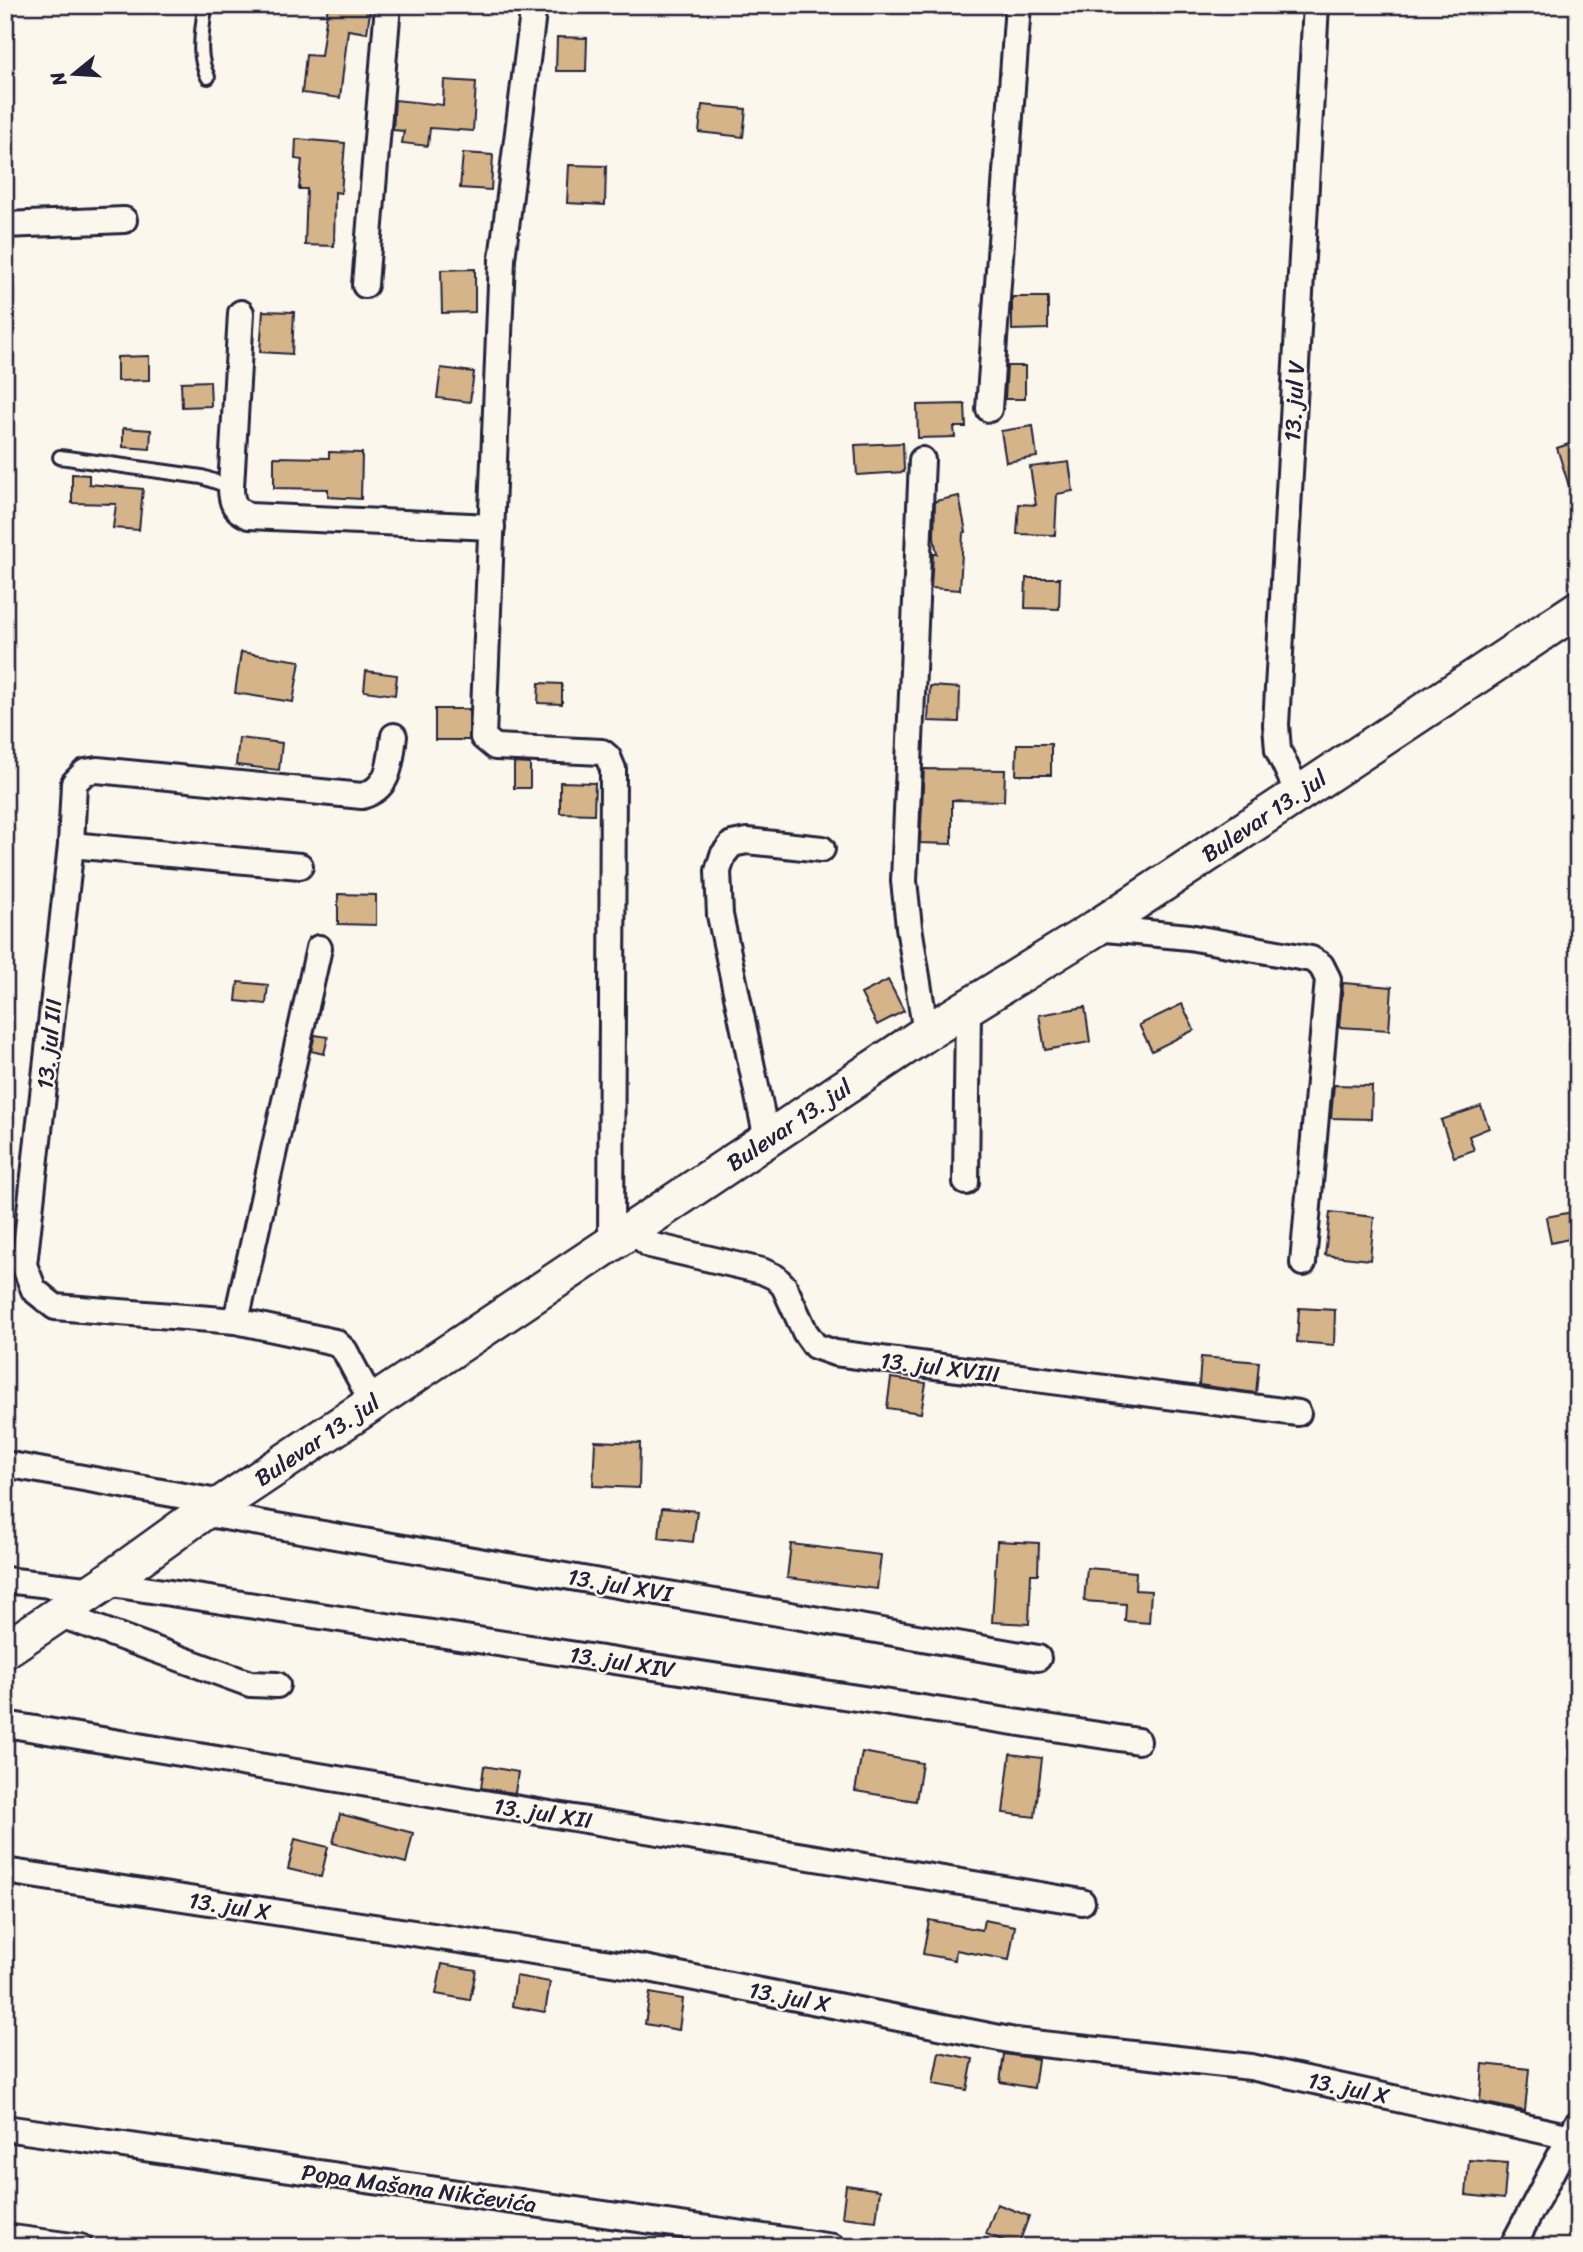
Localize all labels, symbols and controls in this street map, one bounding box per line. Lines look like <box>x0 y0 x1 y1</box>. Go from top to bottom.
north arrow <box>38 38 108 108</box>
text: N <box>40 67 76 91</box>
street label: 13. jul V <box>1272 359 1317 443</box>
street label: Bulevar 13. jul <box>1193 759 1336 874</box>
street label: 13. jul III <box>24 997 75 1091</box>
street label: Bulevar 13. jul <box>718 1068 861 1183</box>
street label: 13. jul XVIII <box>878 1340 1002 1395</box>
street label: Bulevar 13. jul <box>246 1383 389 1498</box>
street label: 13. jul XVI <box>564 1556 677 1615</box>
street label: 13. jul XIV <box>567 1634 679 1691</box>
street label: 13. jul XII <box>491 1785 595 1841</box>
street label: 13. jul X <box>186 1880 274 1933</box>
street label: 13. jul X <box>745 1969 835 2026</box>
street label: 13. jul X <box>1304 2060 1394 2117</box>
street label: Popa Mašana Nikčevića <box>299 2152 539 2225</box>

